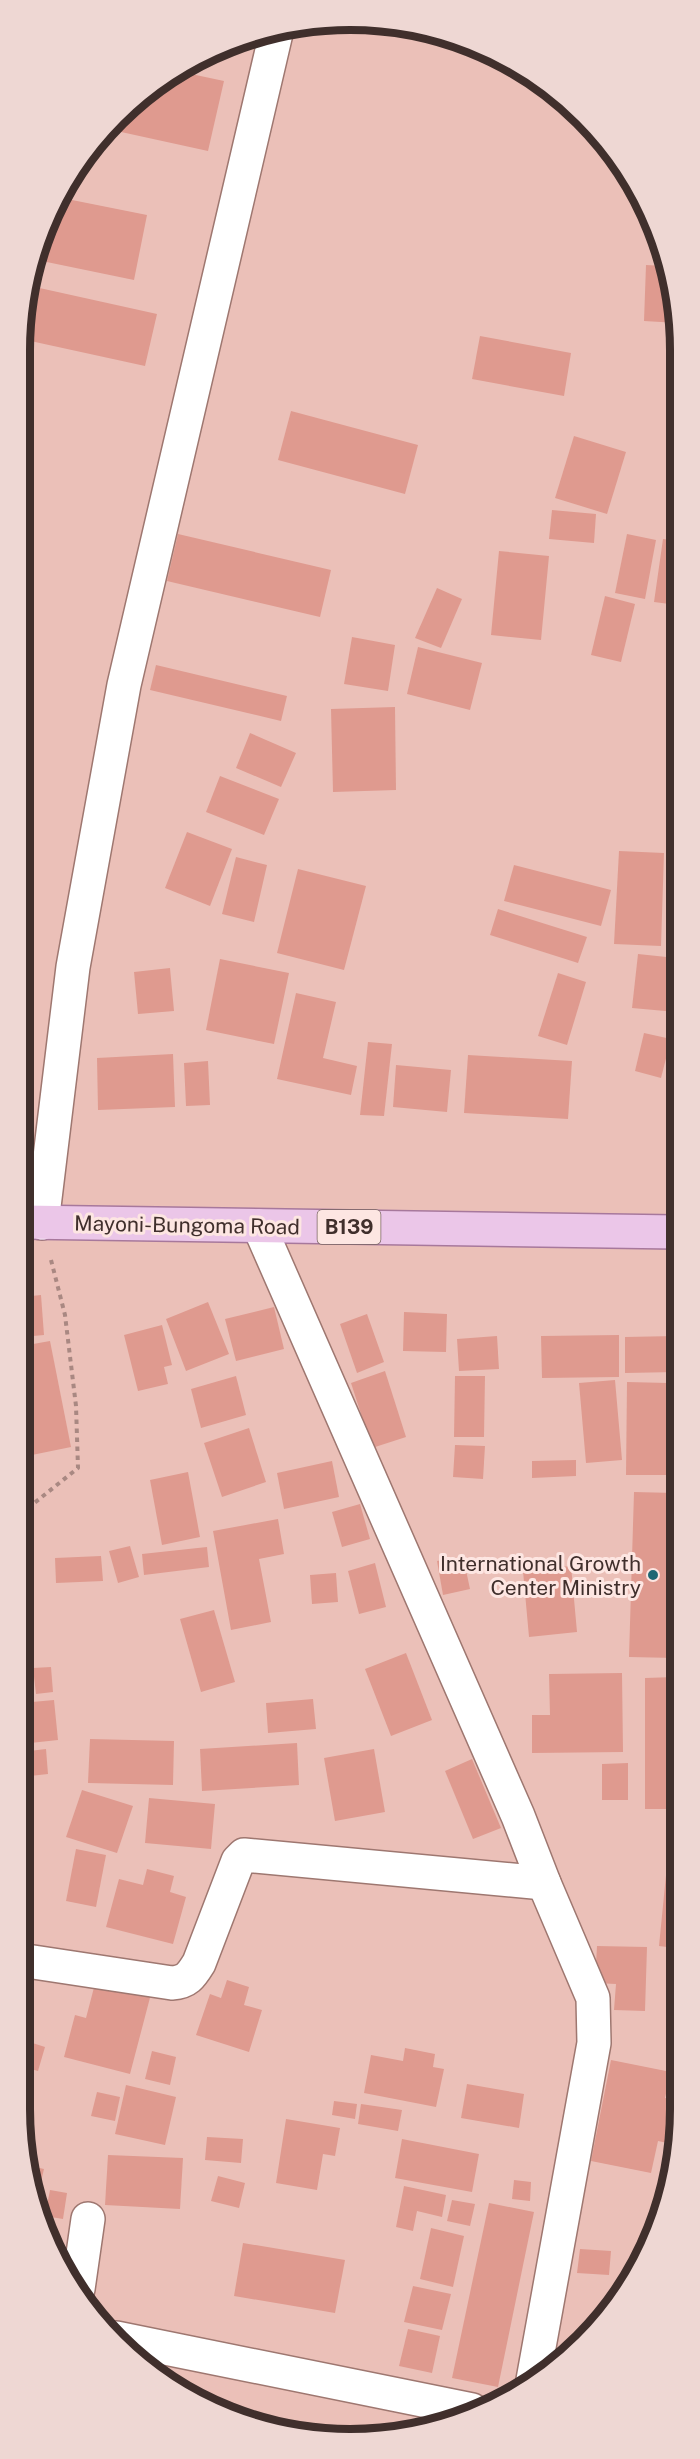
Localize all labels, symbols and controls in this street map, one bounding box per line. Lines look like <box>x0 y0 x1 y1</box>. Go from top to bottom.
road number: B139 <box>318 1210 380 1244</box>
street label: Mayoni-Bungoma Road <box>74 1211 300 1239</box>
place label: International Growth Center Ministry <box>440 1551 641 1600</box>
marker: International Growth Center Ministry <box>646 1568 660 1582</box>

